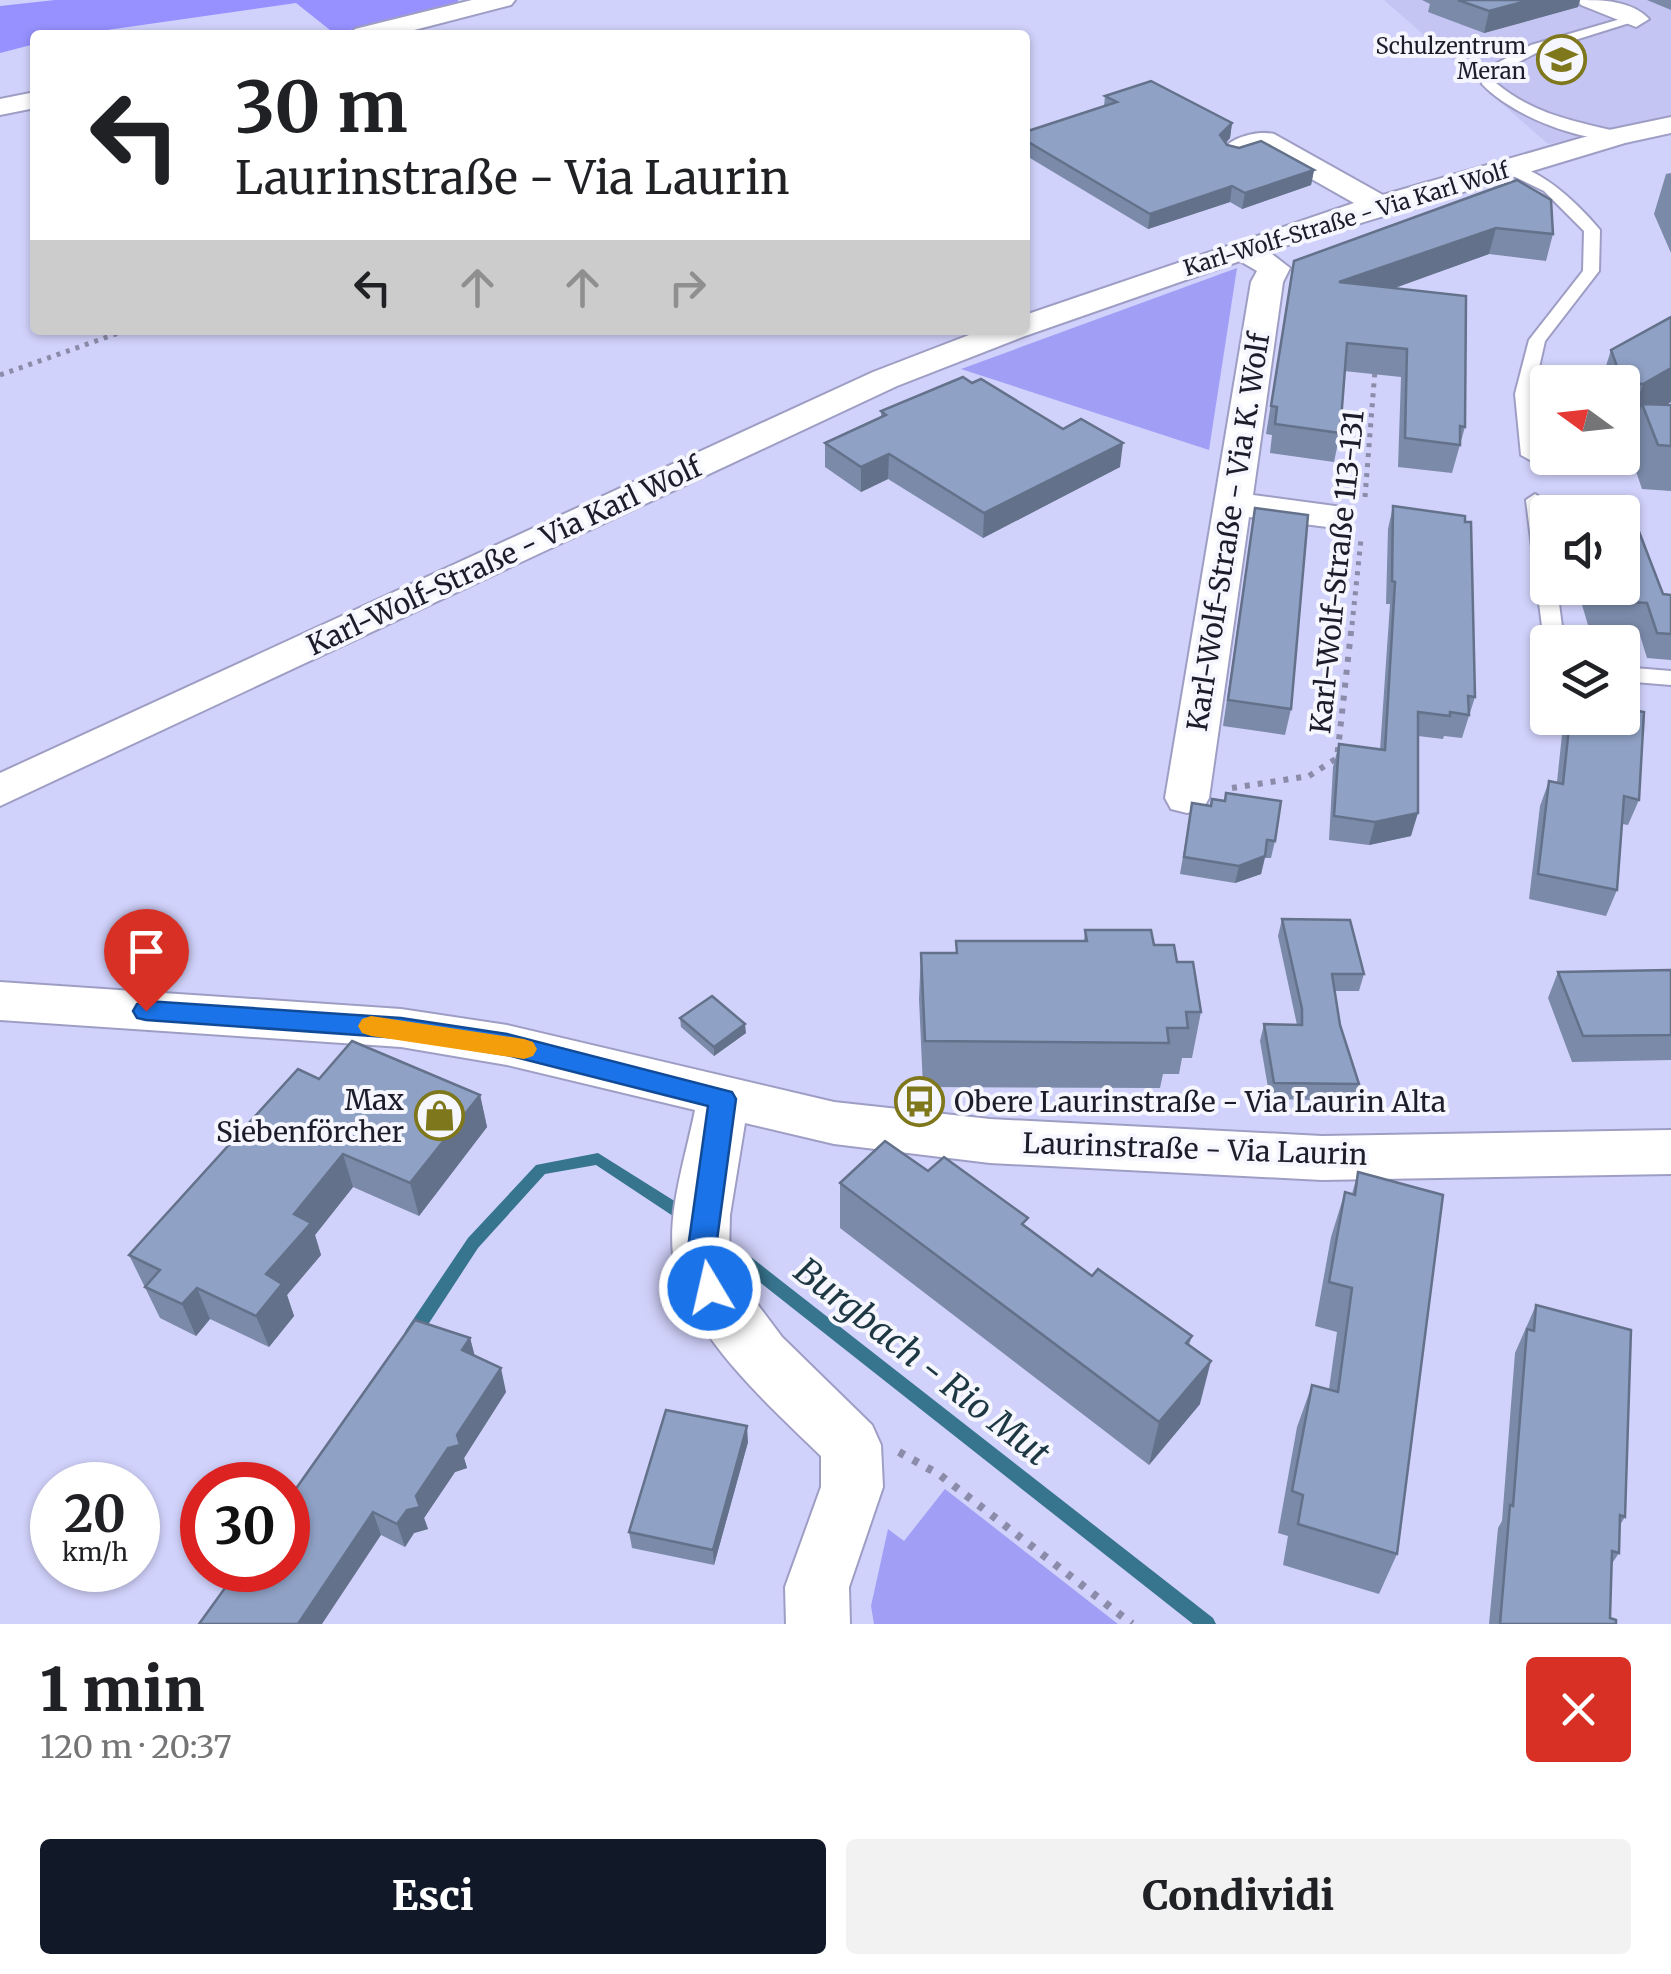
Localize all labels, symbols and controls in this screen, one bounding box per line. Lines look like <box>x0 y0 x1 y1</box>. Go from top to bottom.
place label: Schulzentrum Meran <box>1375 32 1526 85</box>
school or university icon: Schulzentrum Meran <box>1535 33 1587 85</box>
text: 30 m <box>235 63 408 151</box>
icon: left <box>70 70 200 200</box>
text: Laurinstraße - Via Laurin <box>235 150 790 206</box>
street label: Karl-Wolf-Straße - Via Karl Wolf <box>1180 156 1514 282</box>
icon: left <box>345 260 400 315</box>
icon: ahead <box>450 260 505 315</box>
icon: ahead <box>555 260 610 315</box>
icon: right <box>660 260 715 315</box>
street label: Karl-Wolf-Straße - Via K. Wolf <box>1179 329 1277 734</box>
north arrow <box>1530 365 1640 475</box>
map controls <box>1530 365 1640 735</box>
street label: Karl-Wolf-Straße 113-131 <box>1302 409 1372 735</box>
street label: Karl-Wolf-Straße - Via Karl Wolf <box>301 448 708 663</box>
button: sound <box>1530 495 1640 605</box>
button: layers <box>1530 625 1640 735</box>
pin <box>104 909 189 1012</box>
icon: arrive <box>119 924 174 979</box>
bus stop icon: Obere Laurinstraße - Via Laurin Alta <box>893 1076 945 1128</box>
place label: Max Siebenförcher <box>216 1082 404 1150</box>
place label: Obere Laurinstraße - Via Laurin Alta <box>954 1084 1446 1120</box>
shop icon: Max Siebenförcher <box>413 1090 465 1142</box>
street label: Laurinstraße - Via Laurin <box>1022 1125 1368 1173</box>
position arrow <box>658 1236 762 1340</box>
water label: Burgbach - Rio Mut <box>786 1249 1059 1476</box>
speed limit sign: 30 <box>180 1462 310 1592</box>
text: 20 <box>64 1483 126 1546</box>
text: km/h <box>62 1536 128 1568</box>
text: 1 min <box>40 1652 204 1727</box>
button: close <box>1526 1657 1631 1762</box>
text: 120 m · 20:37 <box>40 1727 232 1767</box>
button: Esci <box>40 1839 826 1954</box>
button: Condividi <box>846 1839 1631 1954</box>

